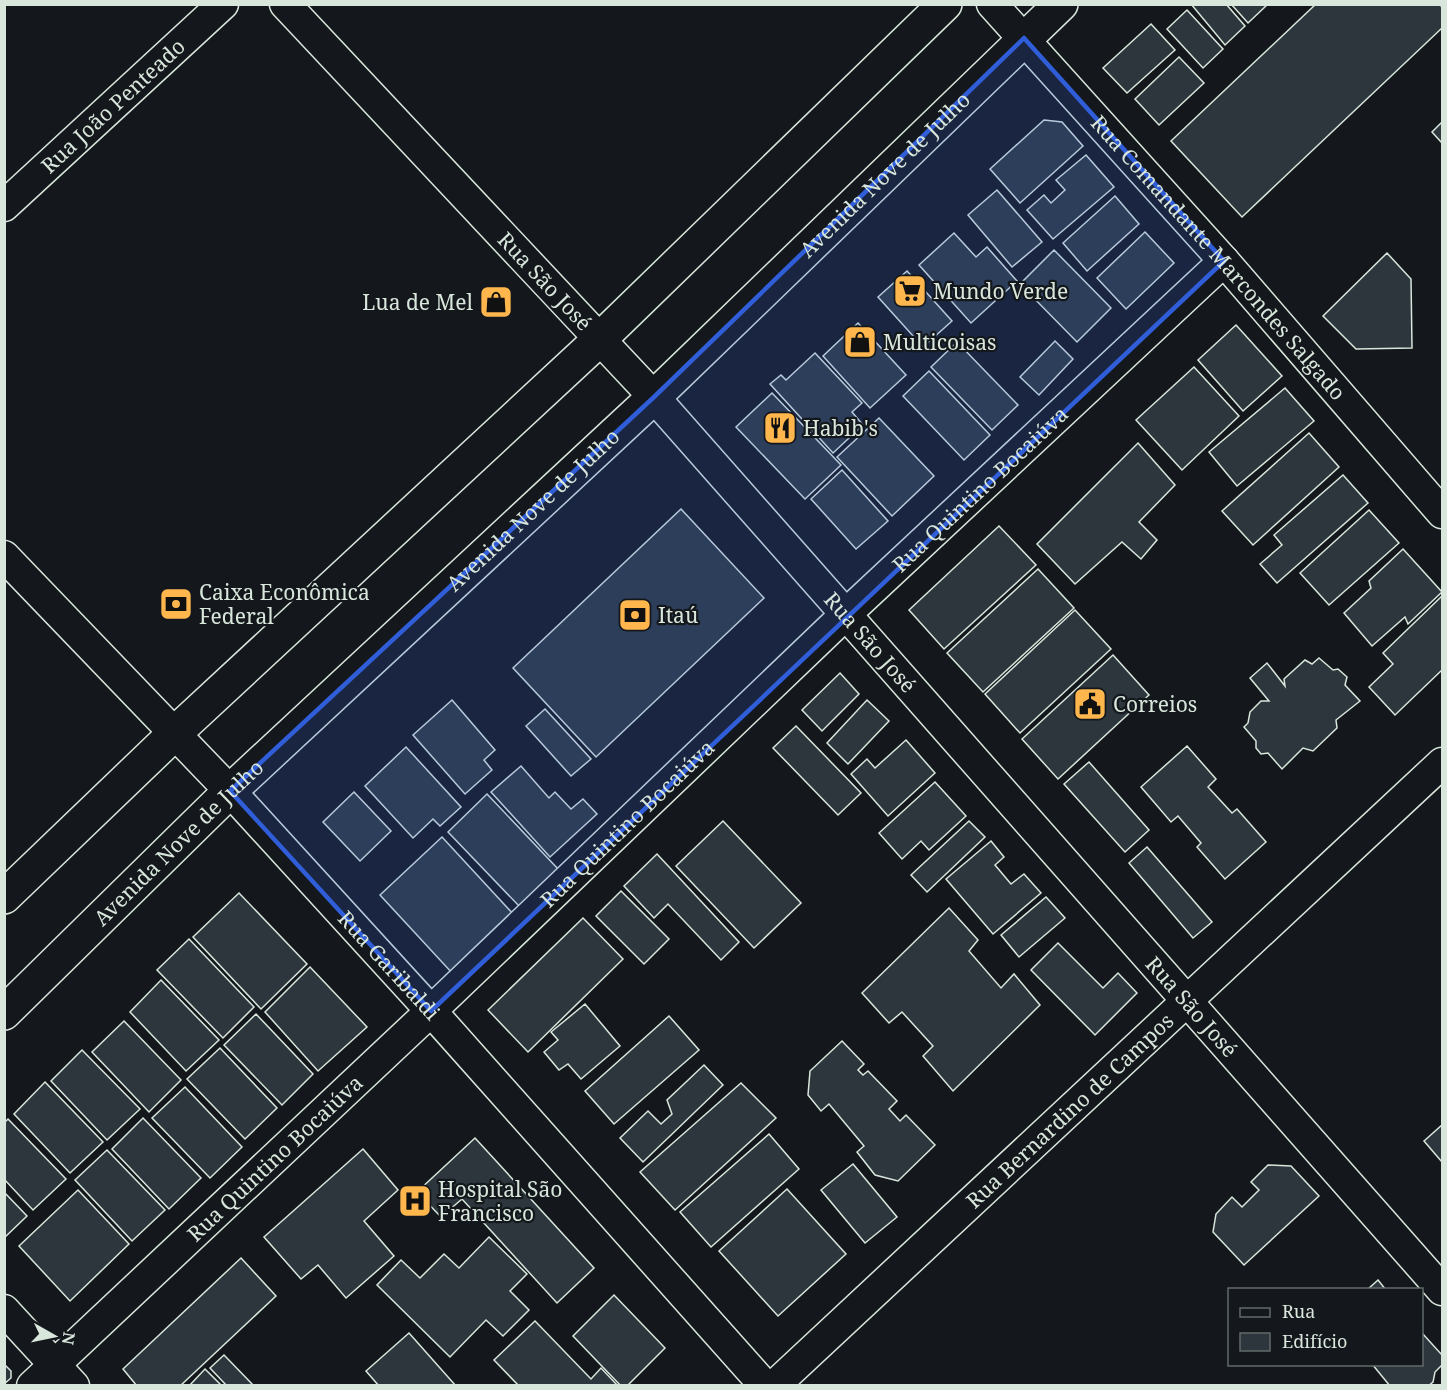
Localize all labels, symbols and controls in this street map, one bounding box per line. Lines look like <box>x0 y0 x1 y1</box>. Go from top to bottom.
street label: Rua João Penteado <box>35 32 191 179</box>
street label: Avenida Nove de Julho <box>793 86 976 263</box>
street label: Rua Comandante Marcondes Salgado <box>1085 109 1352 406</box>
street label: Rua São José <box>492 226 598 336</box>
supermarket icon: Mundo Verde <box>892 273 928 309</box>
place label: Mundo Verde <box>933 277 1068 305</box>
shop icon: Lua de Mel <box>478 284 514 320</box>
place label: Lua de Mel <box>362 288 473 316</box>
shop icon: Multicoisas <box>842 324 878 360</box>
place label: Multicoisas <box>883 328 997 356</box>
street label: Rua Quintino Bocaiúva <box>886 400 1074 578</box>
restaurant icon: Habib's <box>762 410 798 446</box>
place label: Habib's <box>803 414 878 442</box>
street label: Avenida Nove de Julho <box>440 422 625 597</box>
place label: Caixa Econômica Federal <box>199 578 370 630</box>
bank icon: Caixa Econômica Federal <box>158 586 194 622</box>
street label: Rua São José <box>818 586 922 698</box>
bank icon: Itaú <box>617 597 653 633</box>
place label: Itaú <box>658 601 698 629</box>
public building icon: Correios <box>1072 686 1108 722</box>
place label: Correios <box>1113 690 1197 718</box>
street label: Rua Quintino Bocaiúva <box>534 733 720 913</box>
street label: Avenida Nove de Julho <box>87 753 269 932</box>
street label: Rua Garibaldi <box>332 905 447 1026</box>
street label: Rua São José <box>1140 950 1244 1063</box>
street label: Rua Bernardino de Campos <box>960 1007 1179 1214</box>
street label: Rua Quintino Bocaiúva <box>181 1069 368 1247</box>
place label: Hospital São Francisco <box>438 1175 562 1227</box>
hospital icon: Hospital São Francisco <box>397 1183 433 1219</box>
legend <box>1228 1288 1423 1366</box>
text: Rua <box>1282 1299 1315 1323</box>
north arrow <box>24 1306 84 1366</box>
text: Edifício <box>1282 1329 1347 1353</box>
text: N <box>57 1330 81 1347</box>

